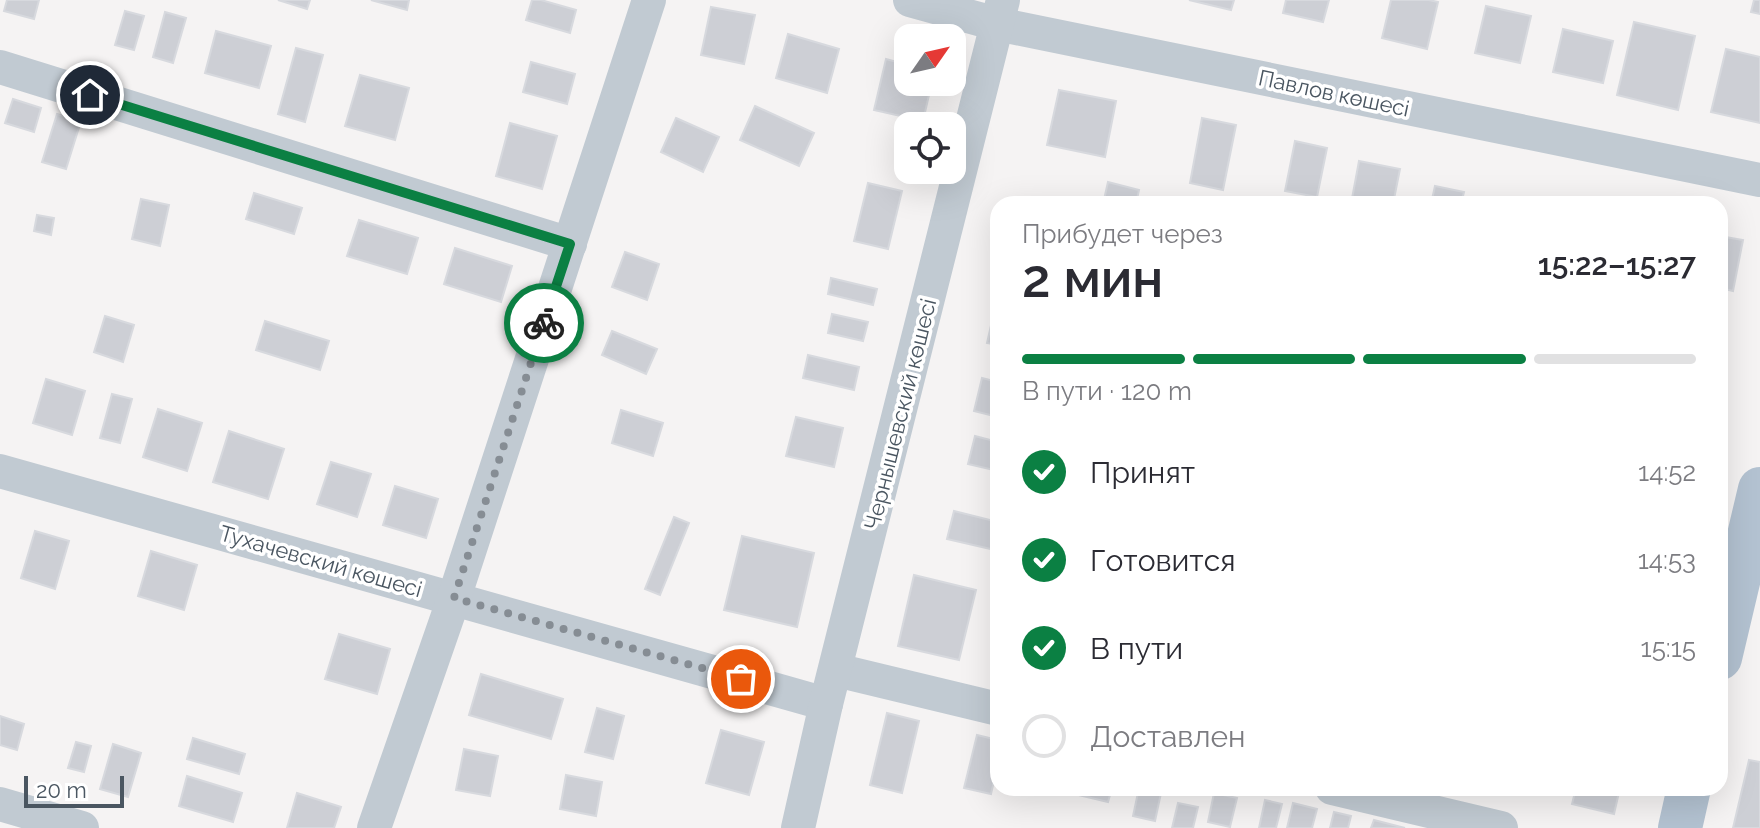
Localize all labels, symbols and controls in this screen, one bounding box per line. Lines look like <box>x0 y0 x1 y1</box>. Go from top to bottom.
north arrow <box>894 24 966 96</box>
map controls <box>894 24 966 184</box>
pin <box>56 61 124 129</box>
street label: Павлов көшесі <box>1256 64 1412 122</box>
icon: home <box>68 73 112 117</box>
button: locate <box>894 112 966 184</box>
text: Прибудет через <box>1022 219 1223 249</box>
text: 15:22–15:27 <box>1538 247 1696 282</box>
text: 2 мин <box>1022 248 1163 309</box>
courier <box>504 283 584 363</box>
street label: Чернышевский көшесі <box>859 296 941 532</box>
icon: bike <box>522 301 566 345</box>
text: В пути · 120 m <box>1022 376 1192 406</box>
icon: check <box>1022 450 1066 494</box>
text: Принят <box>1090 455 1195 490</box>
text: 14:52 <box>1638 457 1696 487</box>
street label: Тухачевский көшесі <box>217 520 425 602</box>
icon: check <box>1022 538 1066 582</box>
text: Готовится <box>1090 543 1236 578</box>
text: 14:53 <box>1638 545 1696 575</box>
icon: check <box>1022 626 1066 670</box>
text: В пути <box>1090 631 1183 666</box>
text: 15:15 <box>1641 633 1696 663</box>
pin <box>707 645 775 713</box>
icon: bag <box>719 657 763 701</box>
text: Доставлен <box>1090 719 1246 754</box>
scale bar <box>24 772 124 808</box>
text: 20 m <box>36 777 87 803</box>

